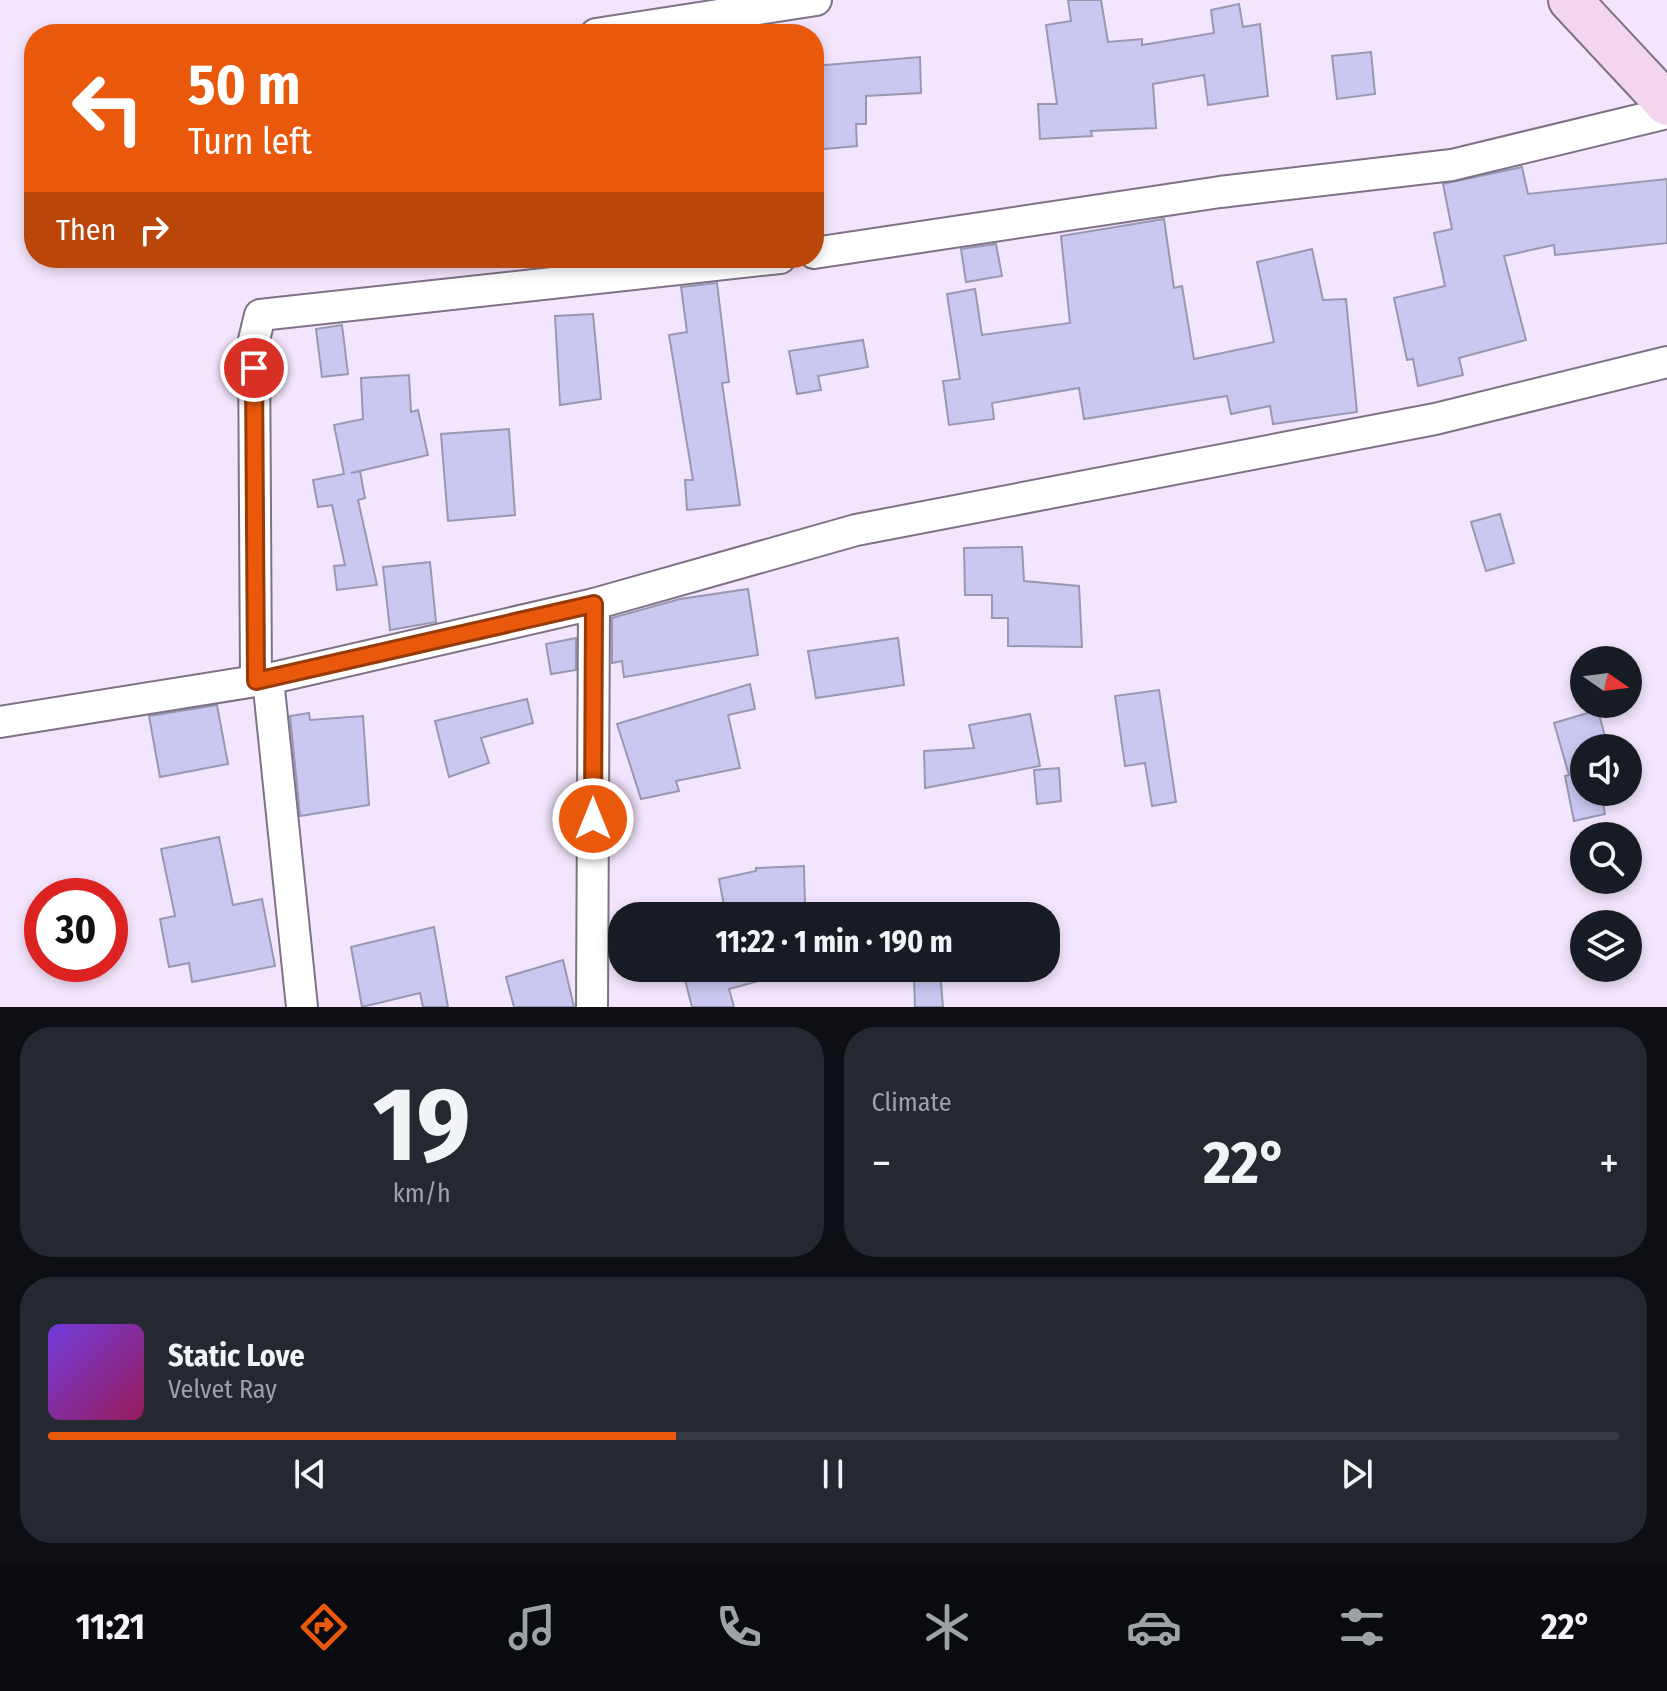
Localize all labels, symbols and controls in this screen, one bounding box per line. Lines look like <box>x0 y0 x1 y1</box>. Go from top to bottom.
text: 50 m <box>188 52 300 119</box>
icon: left <box>56 56 160 160</box>
text: Turn left <box>188 120 312 164</box>
icon: right <box>132 208 176 252</box>
text: Then <box>56 212 116 248</box>
pin <box>220 334 288 402</box>
icon: arrive <box>232 346 276 390</box>
north arrow <box>1570 646 1642 718</box>
map controls <box>1570 646 1642 982</box>
button: sound <box>1570 734 1642 806</box>
position arrow <box>551 777 635 861</box>
button: search <box>1570 822 1642 894</box>
speed limit sign: 30 <box>24 878 128 982</box>
button: layers <box>1570 910 1642 982</box>
text: 11:22 · 1 min · 190 m <box>715 924 953 960</box>
text: 19 <box>373 1063 471 1188</box>
text: Climate <box>872 1087 952 1118</box>
text: 22° <box>1203 1127 1287 1199</box>
text: − <box>872 1137 891 1190</box>
text: + <box>1599 1137 1619 1190</box>
text: km/h <box>393 1178 451 1209</box>
text: Static Love <box>168 1338 305 1374</box>
text: Velvet Ray <box>168 1374 277 1405</box>
icon: previous <box>288 1452 332 1496</box>
icon: pause <box>811 1452 855 1496</box>
icon: next <box>1335 1452 1379 1496</box>
icon: directions <box>296 1599 352 1655</box>
icon: music <box>504 1599 560 1655</box>
icon: phone <box>711 1599 767 1655</box>
icon: climate <box>919 1599 975 1655</box>
icon: car <box>1126 1599 1182 1655</box>
icon: filters <box>1334 1599 1390 1655</box>
text: 11:21 <box>76 1605 145 1649</box>
text: 22° <box>1541 1605 1591 1649</box>

